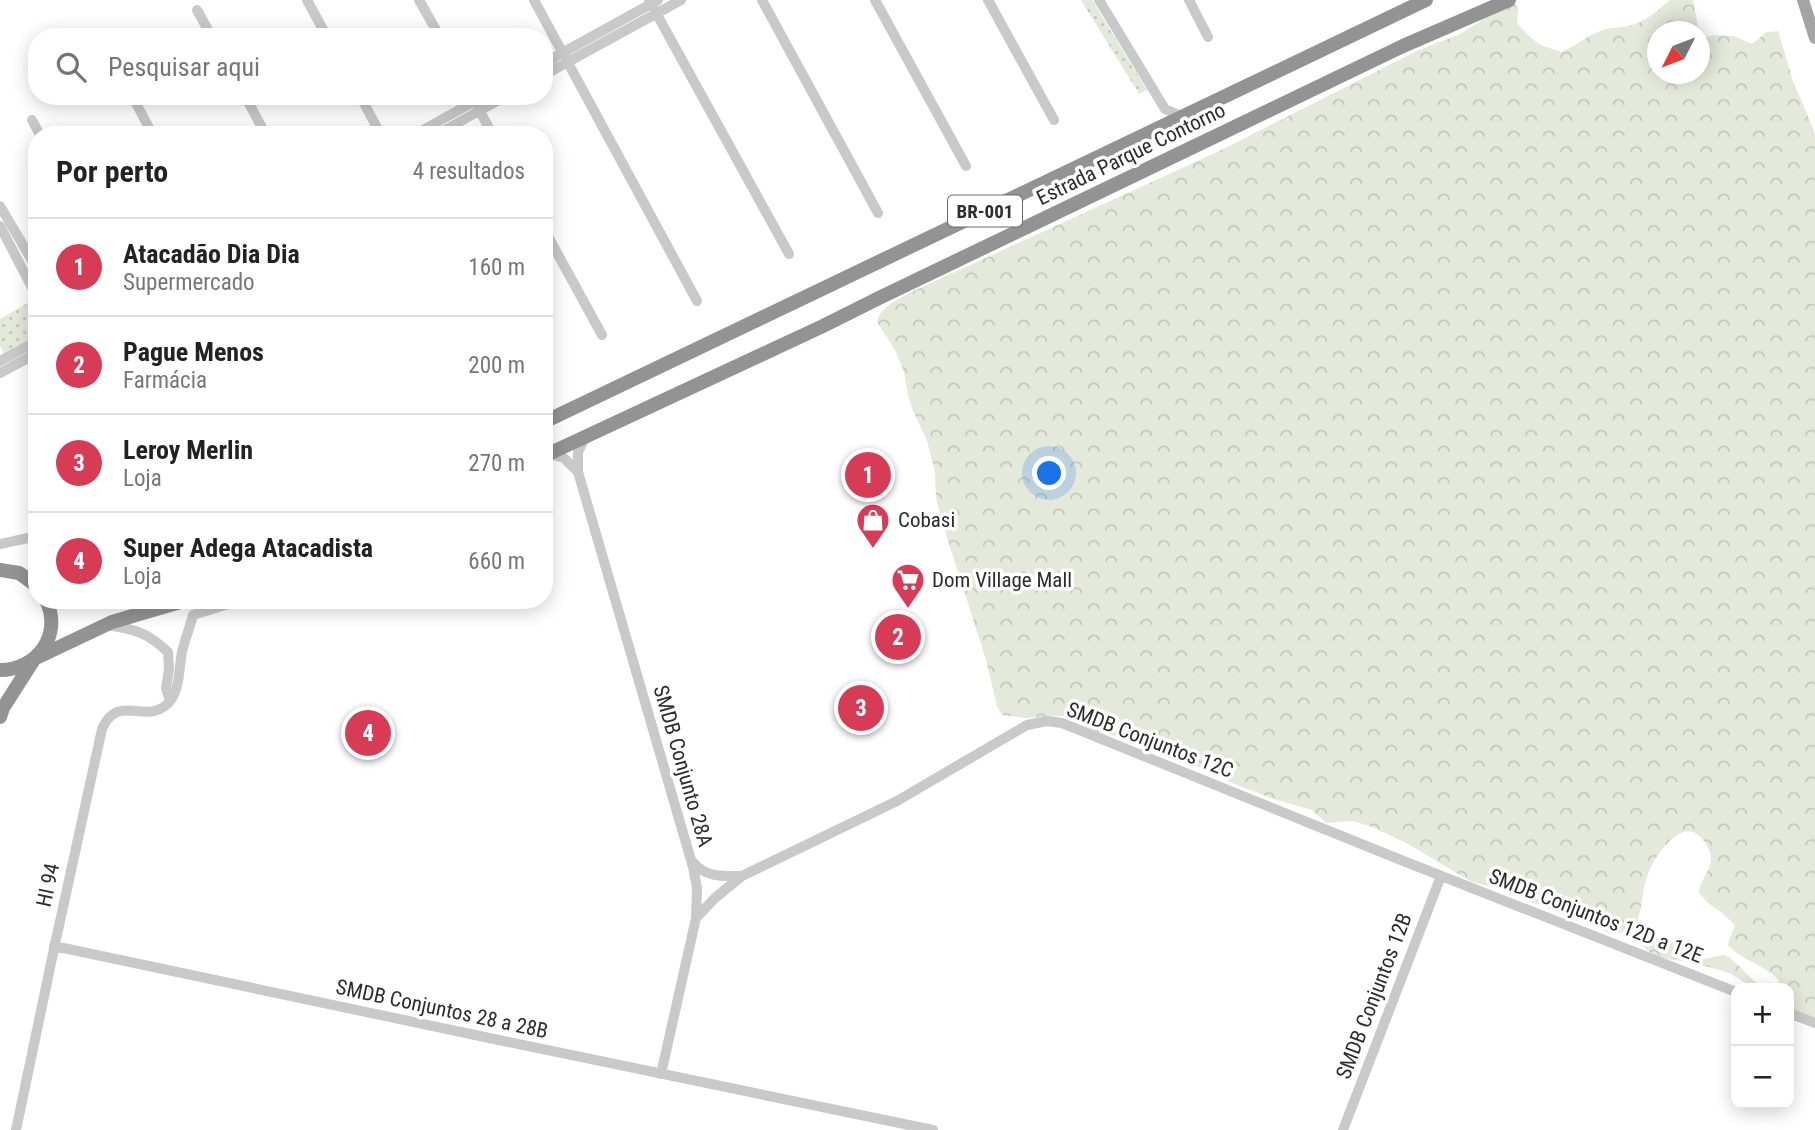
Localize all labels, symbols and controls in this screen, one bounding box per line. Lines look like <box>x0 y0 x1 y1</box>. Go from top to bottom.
north arrow <box>1647 21 1710 84</box>
search box <box>28 28 553 105</box>
icon: search <box>52 48 90 86</box>
text: Pesquisar aqui <box>108 52 260 82</box>
street label: Estrada Parque Contorno <box>1033 98 1229 210</box>
text: Por perto <box>56 154 168 189</box>
text: 4 resultados <box>413 158 525 185</box>
road number: BR-001 <box>948 196 1022 226</box>
text: Atacadão Dia Dia <box>123 239 300 269</box>
text: 1 <box>73 254 85 281</box>
text: 160 m <box>468 254 525 281</box>
text: Supermercado <box>123 269 255 296</box>
text: Pague Menos <box>123 337 264 367</box>
text: 2 <box>73 352 85 379</box>
text: 200 m <box>468 352 525 379</box>
text: Farmácia <box>123 367 207 394</box>
text: Leroy Merlin <box>123 435 253 465</box>
pin: 1 <box>845 449 891 501</box>
text: 3 <box>73 450 85 477</box>
text: 270 m <box>468 450 525 477</box>
your location <box>1032 456 1066 490</box>
text: Loja <box>123 465 162 492</box>
shop icon: Cobasi <box>854 501 892 550</box>
place label: Cobasi <box>898 508 955 532</box>
text: Super Adega Atacadista <box>123 533 373 563</box>
text: 4 <box>73 548 85 575</box>
text: 660 m <box>468 548 525 575</box>
supermarket icon: Dom Village Mall <box>889 561 927 610</box>
text: Loja <box>123 563 162 590</box>
place label: Dom Village Mall <box>932 568 1072 592</box>
pin: 2 <box>875 611 921 663</box>
street label: SMDB Conjunto 28A <box>648 682 718 850</box>
pin: 3 <box>838 682 884 734</box>
street label: SMDB Conjuntos 12C <box>1063 697 1237 783</box>
pin: 4 <box>345 707 391 759</box>
street label: HI 94 <box>32 861 64 909</box>
street label: SMDB Conjuntos 12D a 12E <box>1486 864 1706 968</box>
street label: SMDB Conjuntos 12B <box>1331 910 1417 1082</box>
street label: SMDB Conjuntos 28 a 28B <box>334 975 550 1043</box>
map controls <box>1731 983 1794 1109</box>
button: + <box>1731 983 1794 1046</box>
button: − <box>1731 1046 1794 1109</box>

